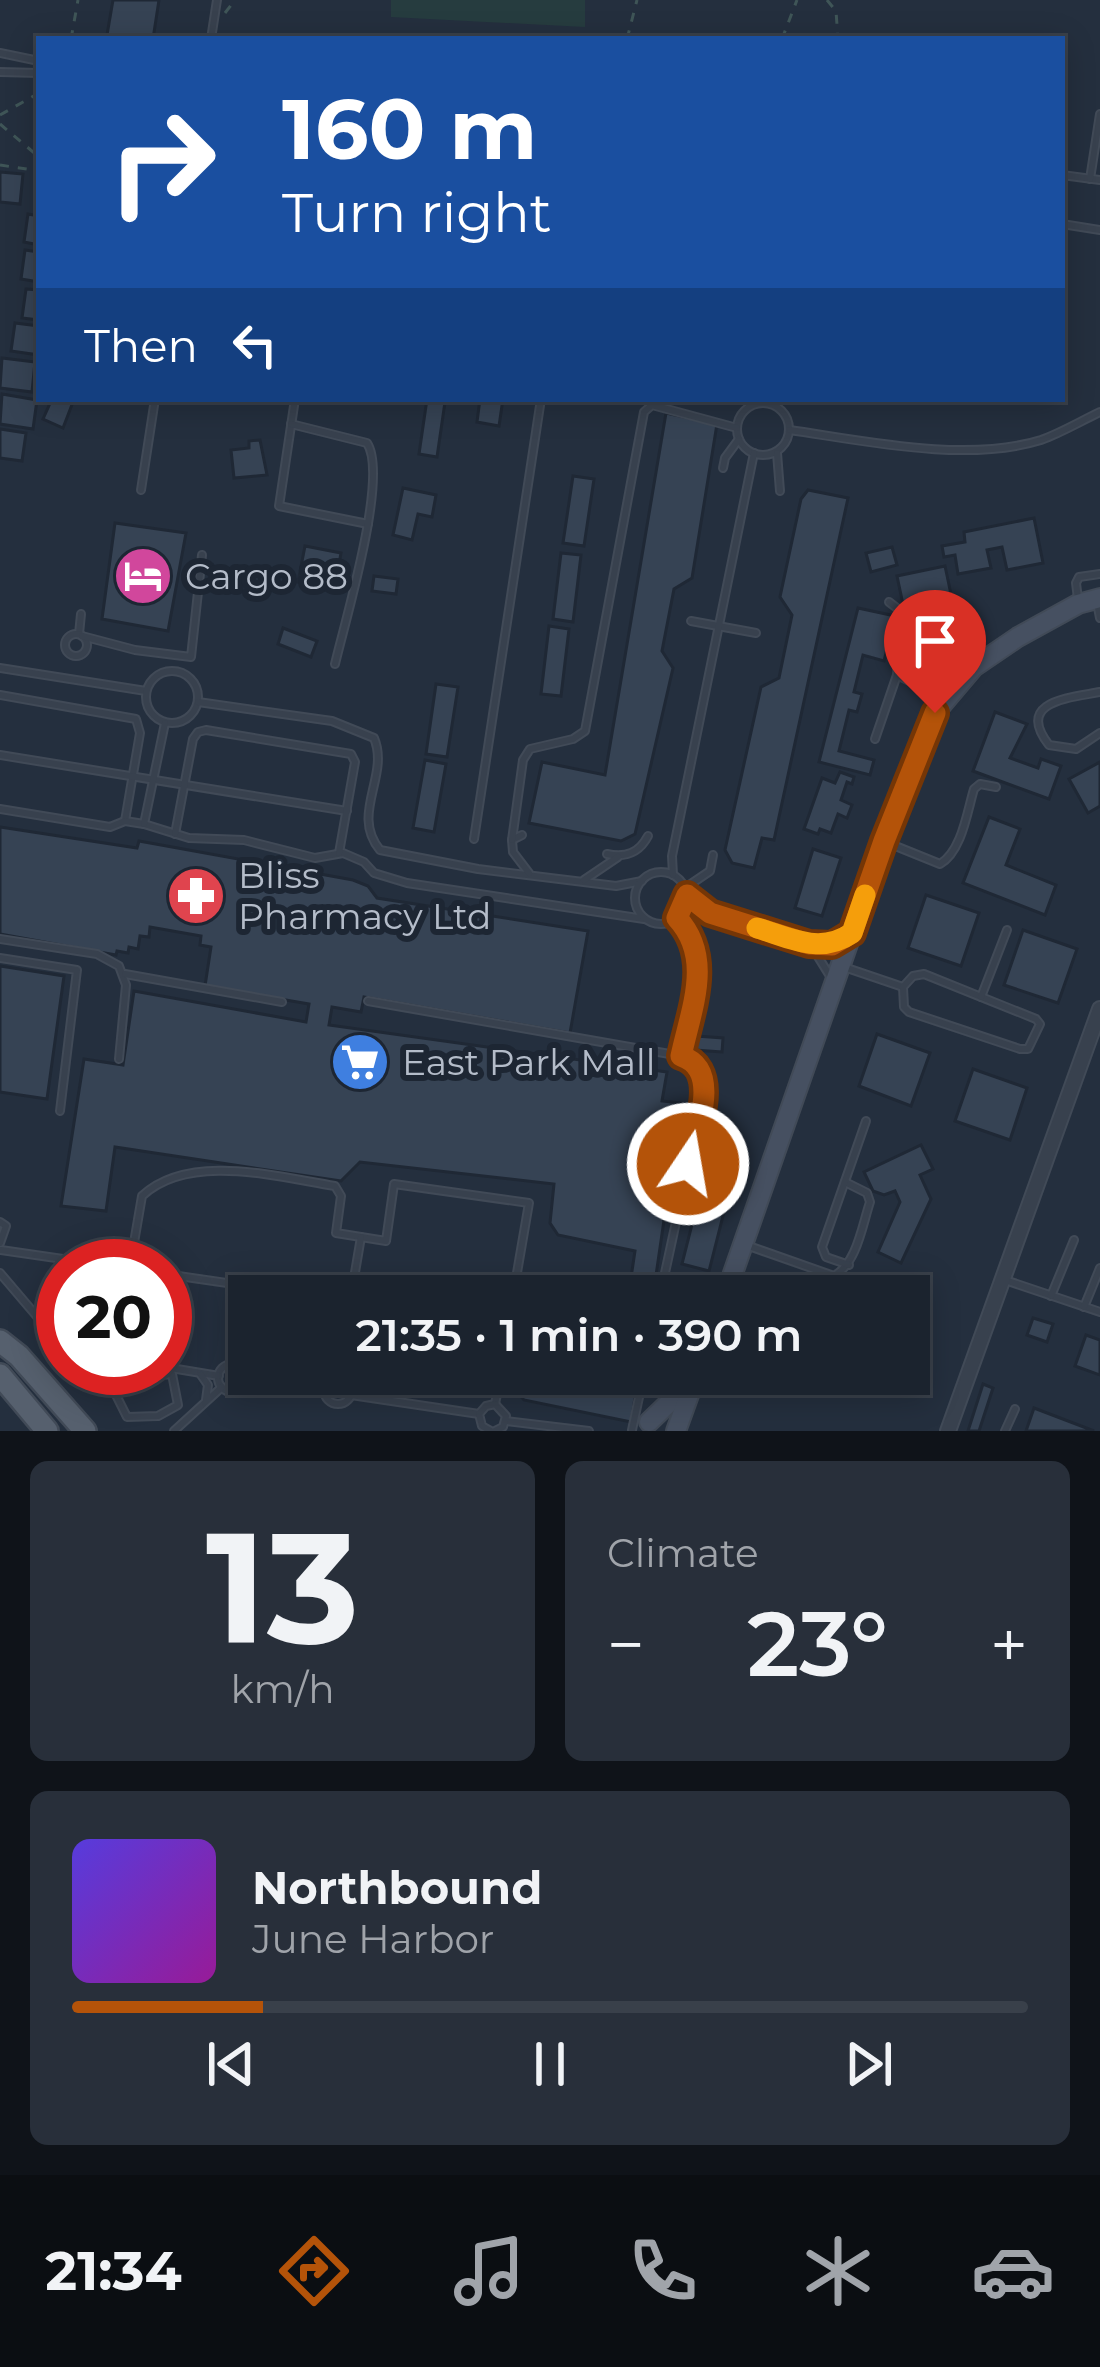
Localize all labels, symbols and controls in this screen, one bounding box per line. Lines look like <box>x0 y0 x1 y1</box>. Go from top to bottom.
text: 160 m <box>282 78 537 180</box>
icon: right <box>84 84 240 240</box>
text: Turn right <box>282 180 552 246</box>
icon: left <box>222 312 288 378</box>
text: Then <box>84 318 198 373</box>
hotel icon: Cargo 88 <box>112 545 174 607</box>
place label: Cargo 88 <box>185 554 348 598</box>
pin <box>884 590 986 713</box>
icon: arrive <box>902 608 968 674</box>
place label: Bliss Pharmacy Ltd <box>238 853 491 938</box>
pharmacy icon: Bliss Pharmacy Ltd <box>165 865 227 927</box>
supermarket icon: East Park Mall <box>329 1031 391 1093</box>
place label: East Park Mall <box>402 1040 655 1084</box>
position arrow <box>625 1101 751 1227</box>
speed limit sign: 20 <box>36 1239 192 1395</box>
text: 21:35 · 1 min · 390 m <box>356 1307 802 1362</box>
text: 13 <box>206 1492 359 1682</box>
text: Climate <box>607 1529 759 1577</box>
text: 23° <box>747 1589 888 1699</box>
text: − <box>607 1604 645 1685</box>
text: + <box>990 1604 1028 1685</box>
text: km/h <box>230 1665 335 1713</box>
text: Northbound <box>252 1860 542 1915</box>
text: June Harbor <box>252 1915 494 1963</box>
icon: previous <box>198 2031 264 2097</box>
icon: pause <box>517 2031 583 2097</box>
icon: next <box>836 2031 902 2097</box>
icon: directions <box>272 2229 356 2313</box>
icon: music <box>447 2229 531 2313</box>
icon: phone <box>621 2229 705 2313</box>
icon: climate <box>796 2229 880 2313</box>
icon: car <box>971 2229 1055 2313</box>
text: 21:34 <box>45 2238 182 2304</box>

